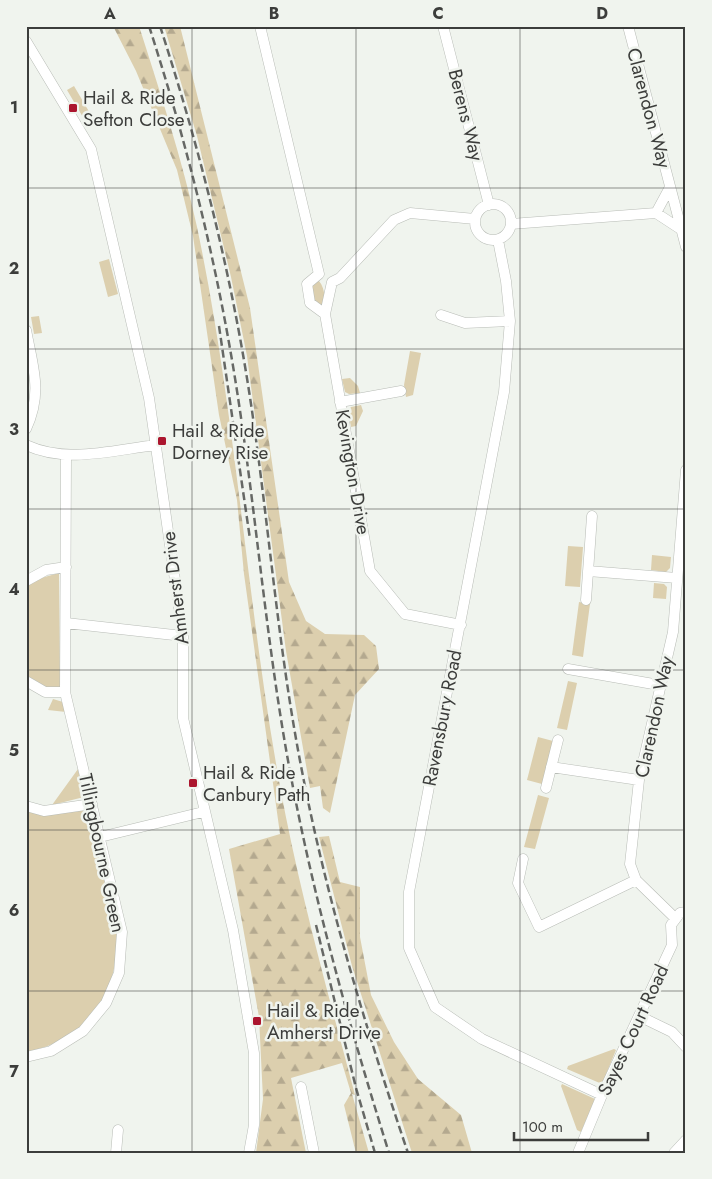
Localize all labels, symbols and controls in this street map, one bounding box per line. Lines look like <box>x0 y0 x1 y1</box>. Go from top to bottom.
text: A <box>103 2 116 25</box>
text: B <box>269 2 279 25</box>
text: C <box>432 2 444 25</box>
text: D <box>596 2 608 25</box>
street label: Clarendon Way <box>620 45 678 172</box>
street label: Berens Way <box>442 66 491 165</box>
place label: Hail & Ride Sefton Close <box>83 84 185 133</box>
text: 1 <box>10 96 18 119</box>
marker: Hail & Ride Sefton Close <box>67 102 79 114</box>
text: 2 <box>9 257 19 280</box>
street label: Kevington Drive <box>329 407 377 537</box>
place label: Hail & Ride Dorney Rise <box>172 417 269 466</box>
text: 3 <box>9 418 19 441</box>
marker: Hail & Ride Dorney Rise <box>156 435 168 447</box>
street label: Amherst Drive <box>155 530 195 646</box>
text: 4 <box>8 578 20 601</box>
street label: Ravensbury Road <box>416 648 468 788</box>
street label: Clarendon Way <box>628 653 680 780</box>
text: 5 <box>9 739 19 762</box>
place label: Hail & Ride Canbury Path <box>203 759 311 808</box>
street label: Tillingbourne Green <box>72 771 132 935</box>
marker: Hail & Ride Canbury Path <box>187 777 199 789</box>
text: 6 <box>9 899 19 922</box>
street label: Sayes Court Road <box>591 960 675 1100</box>
place label: Hail & Ride Amherst Drive <box>267 997 381 1046</box>
marker: Hail & Ride Amherst Drive <box>251 1015 263 1027</box>
text: 7 <box>9 1060 19 1083</box>
scale bar <box>514 1109 648 1141</box>
text: 100 m <box>522 1116 563 1138</box>

